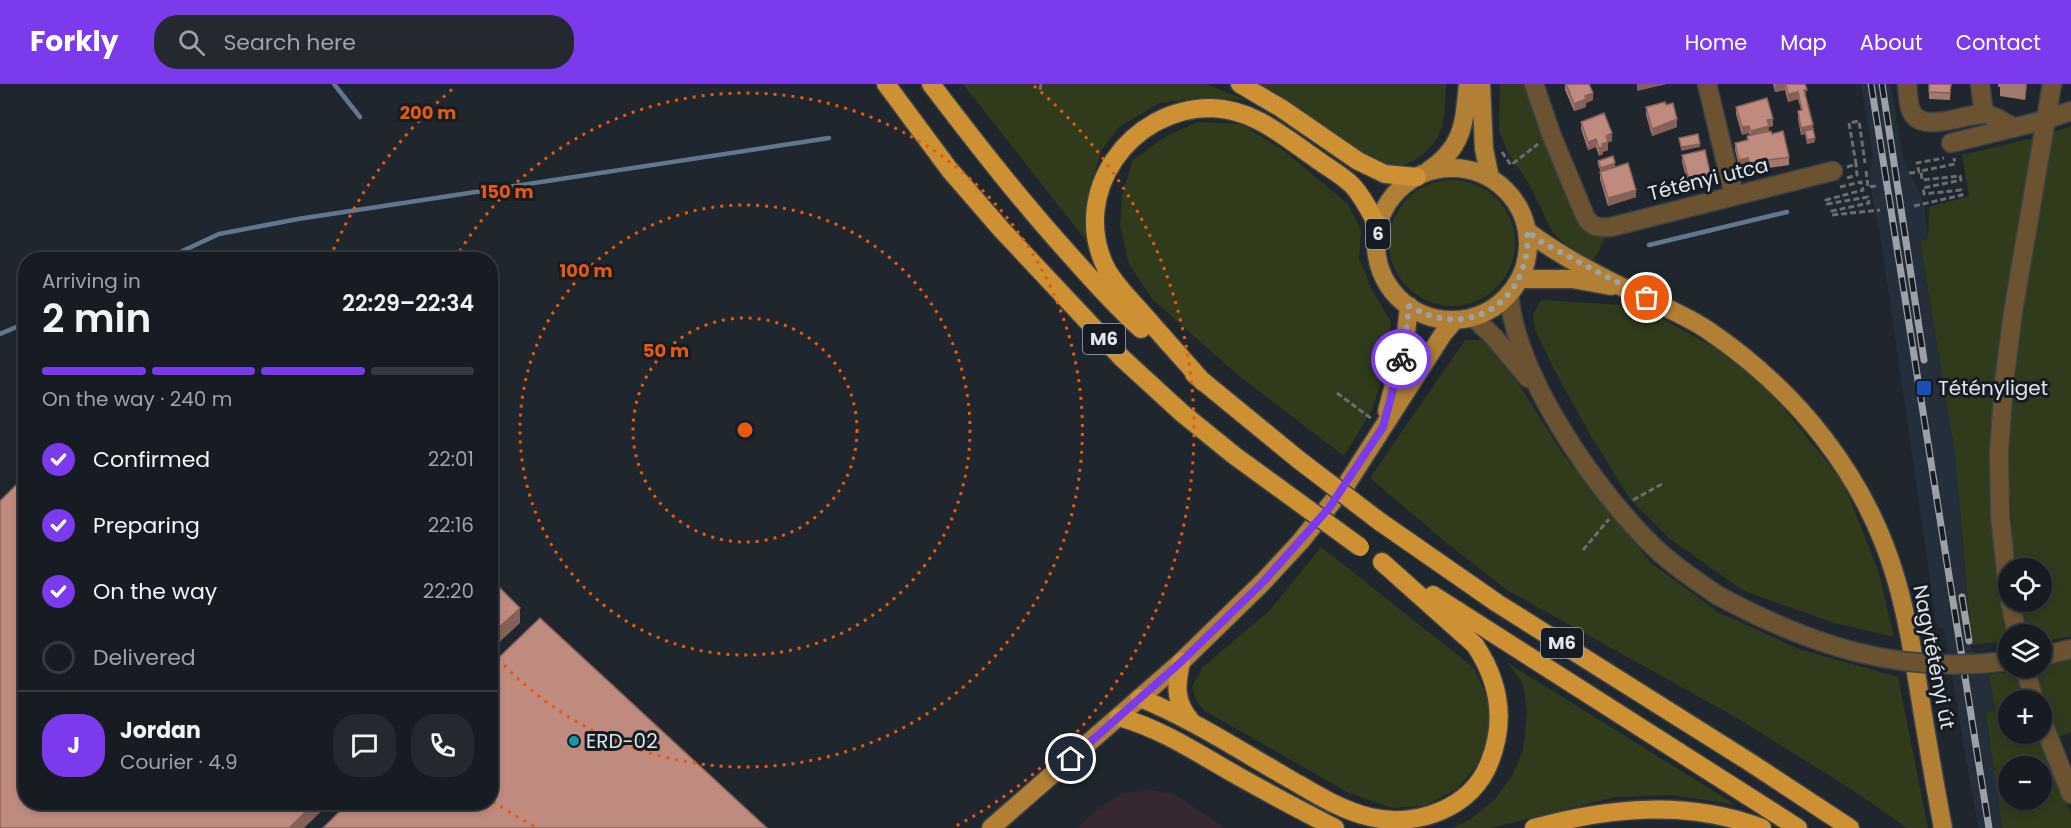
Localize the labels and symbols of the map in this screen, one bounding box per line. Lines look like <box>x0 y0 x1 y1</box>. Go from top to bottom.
text: 200 m <box>400 100 456 125</box>
street label: Tétényi utca <box>1645 151 1771 207</box>
text: 150 m <box>480 179 534 204</box>
road number: 6 <box>1366 219 1390 249</box>
text: 100 m <box>559 258 613 283</box>
pin <box>1621 272 1672 323</box>
road number: M6 <box>1083 324 1125 354</box>
courier <box>1371 329 1431 389</box>
text: 50 m <box>643 338 689 363</box>
place label: Tétényliget <box>1938 374 2048 402</box>
marker: Tétényliget <box>1915 379 1933 397</box>
centre of rings <box>735 420 755 440</box>
street label: Nagytétényi út <box>1906 583 1962 731</box>
road number: M6 <box>1541 628 1583 658</box>
place label: ERD-02 <box>586 727 658 755</box>
pin <box>1045 733 1096 784</box>
marker: ERD-02 <box>567 734 581 748</box>

